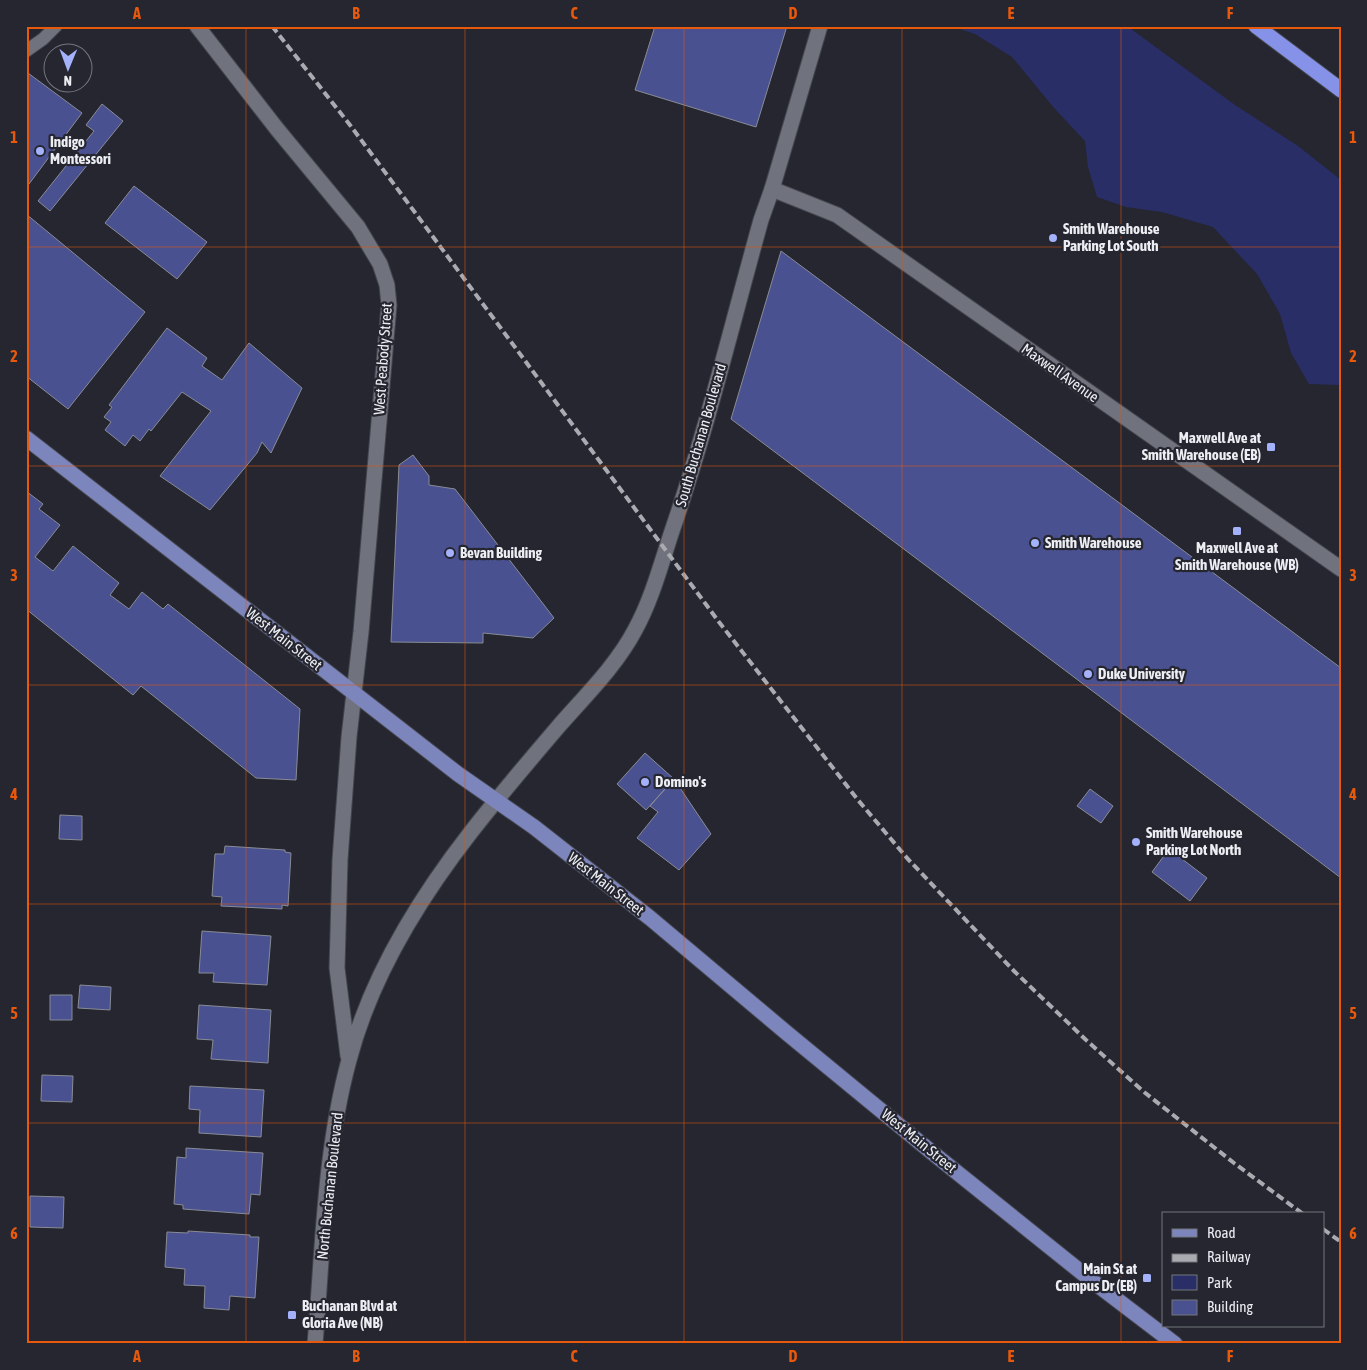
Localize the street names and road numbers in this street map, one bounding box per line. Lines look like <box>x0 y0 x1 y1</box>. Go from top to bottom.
street label: West Peabody Street <box>370 302 395 416</box>
street label: Maxwell Avenue <box>1018 340 1102 406</box>
street label: South Buchanan Boulevard <box>672 361 729 509</box>
street label: West Main Street <box>243 604 326 674</box>
street label: West Main Street <box>565 849 648 919</box>
street label: West Main Street <box>878 1105 960 1176</box>
street label: North Buchanan Boulevard <box>313 1111 346 1260</box>

